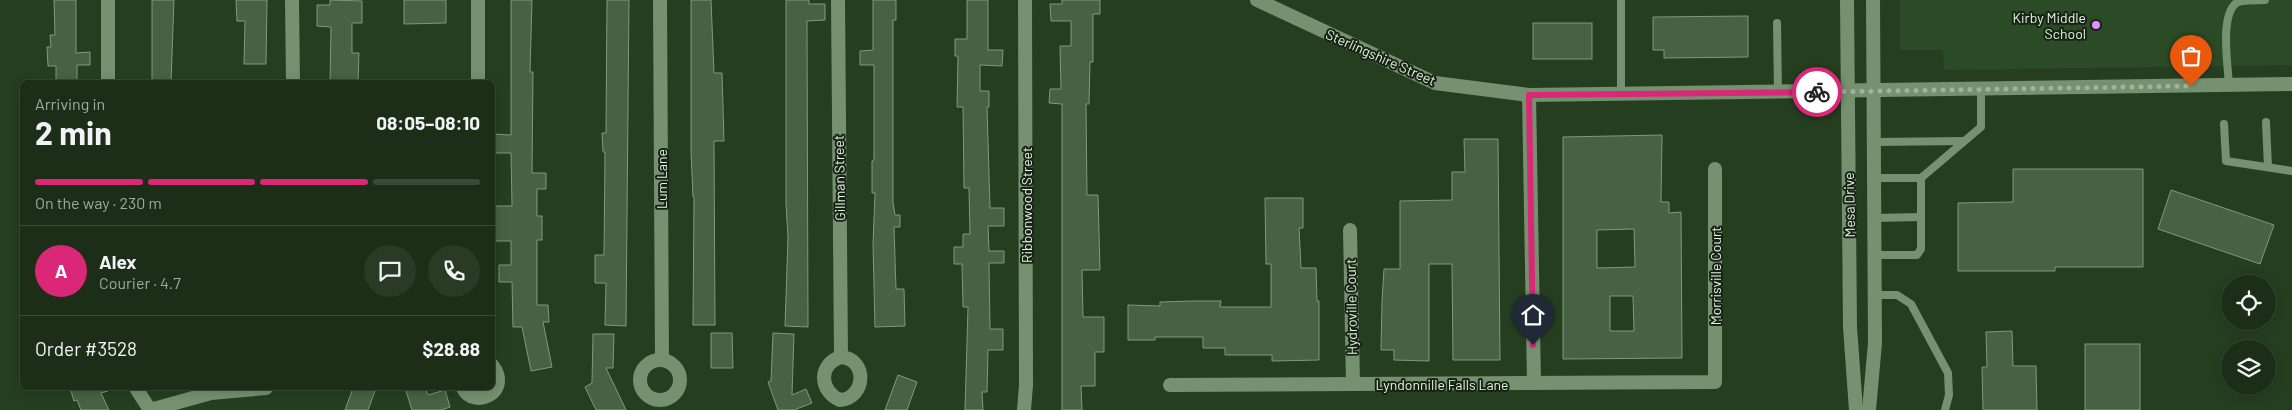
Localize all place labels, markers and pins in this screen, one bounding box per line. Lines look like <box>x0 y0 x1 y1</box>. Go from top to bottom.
place label: Kirby Middle School <box>2012 9 2086 42</box>
marker: Kirby Middle School <box>2090 19 2102 31</box>
pin <box>2170 35 2212 86</box>
pin <box>1512 294 1554 345</box>

